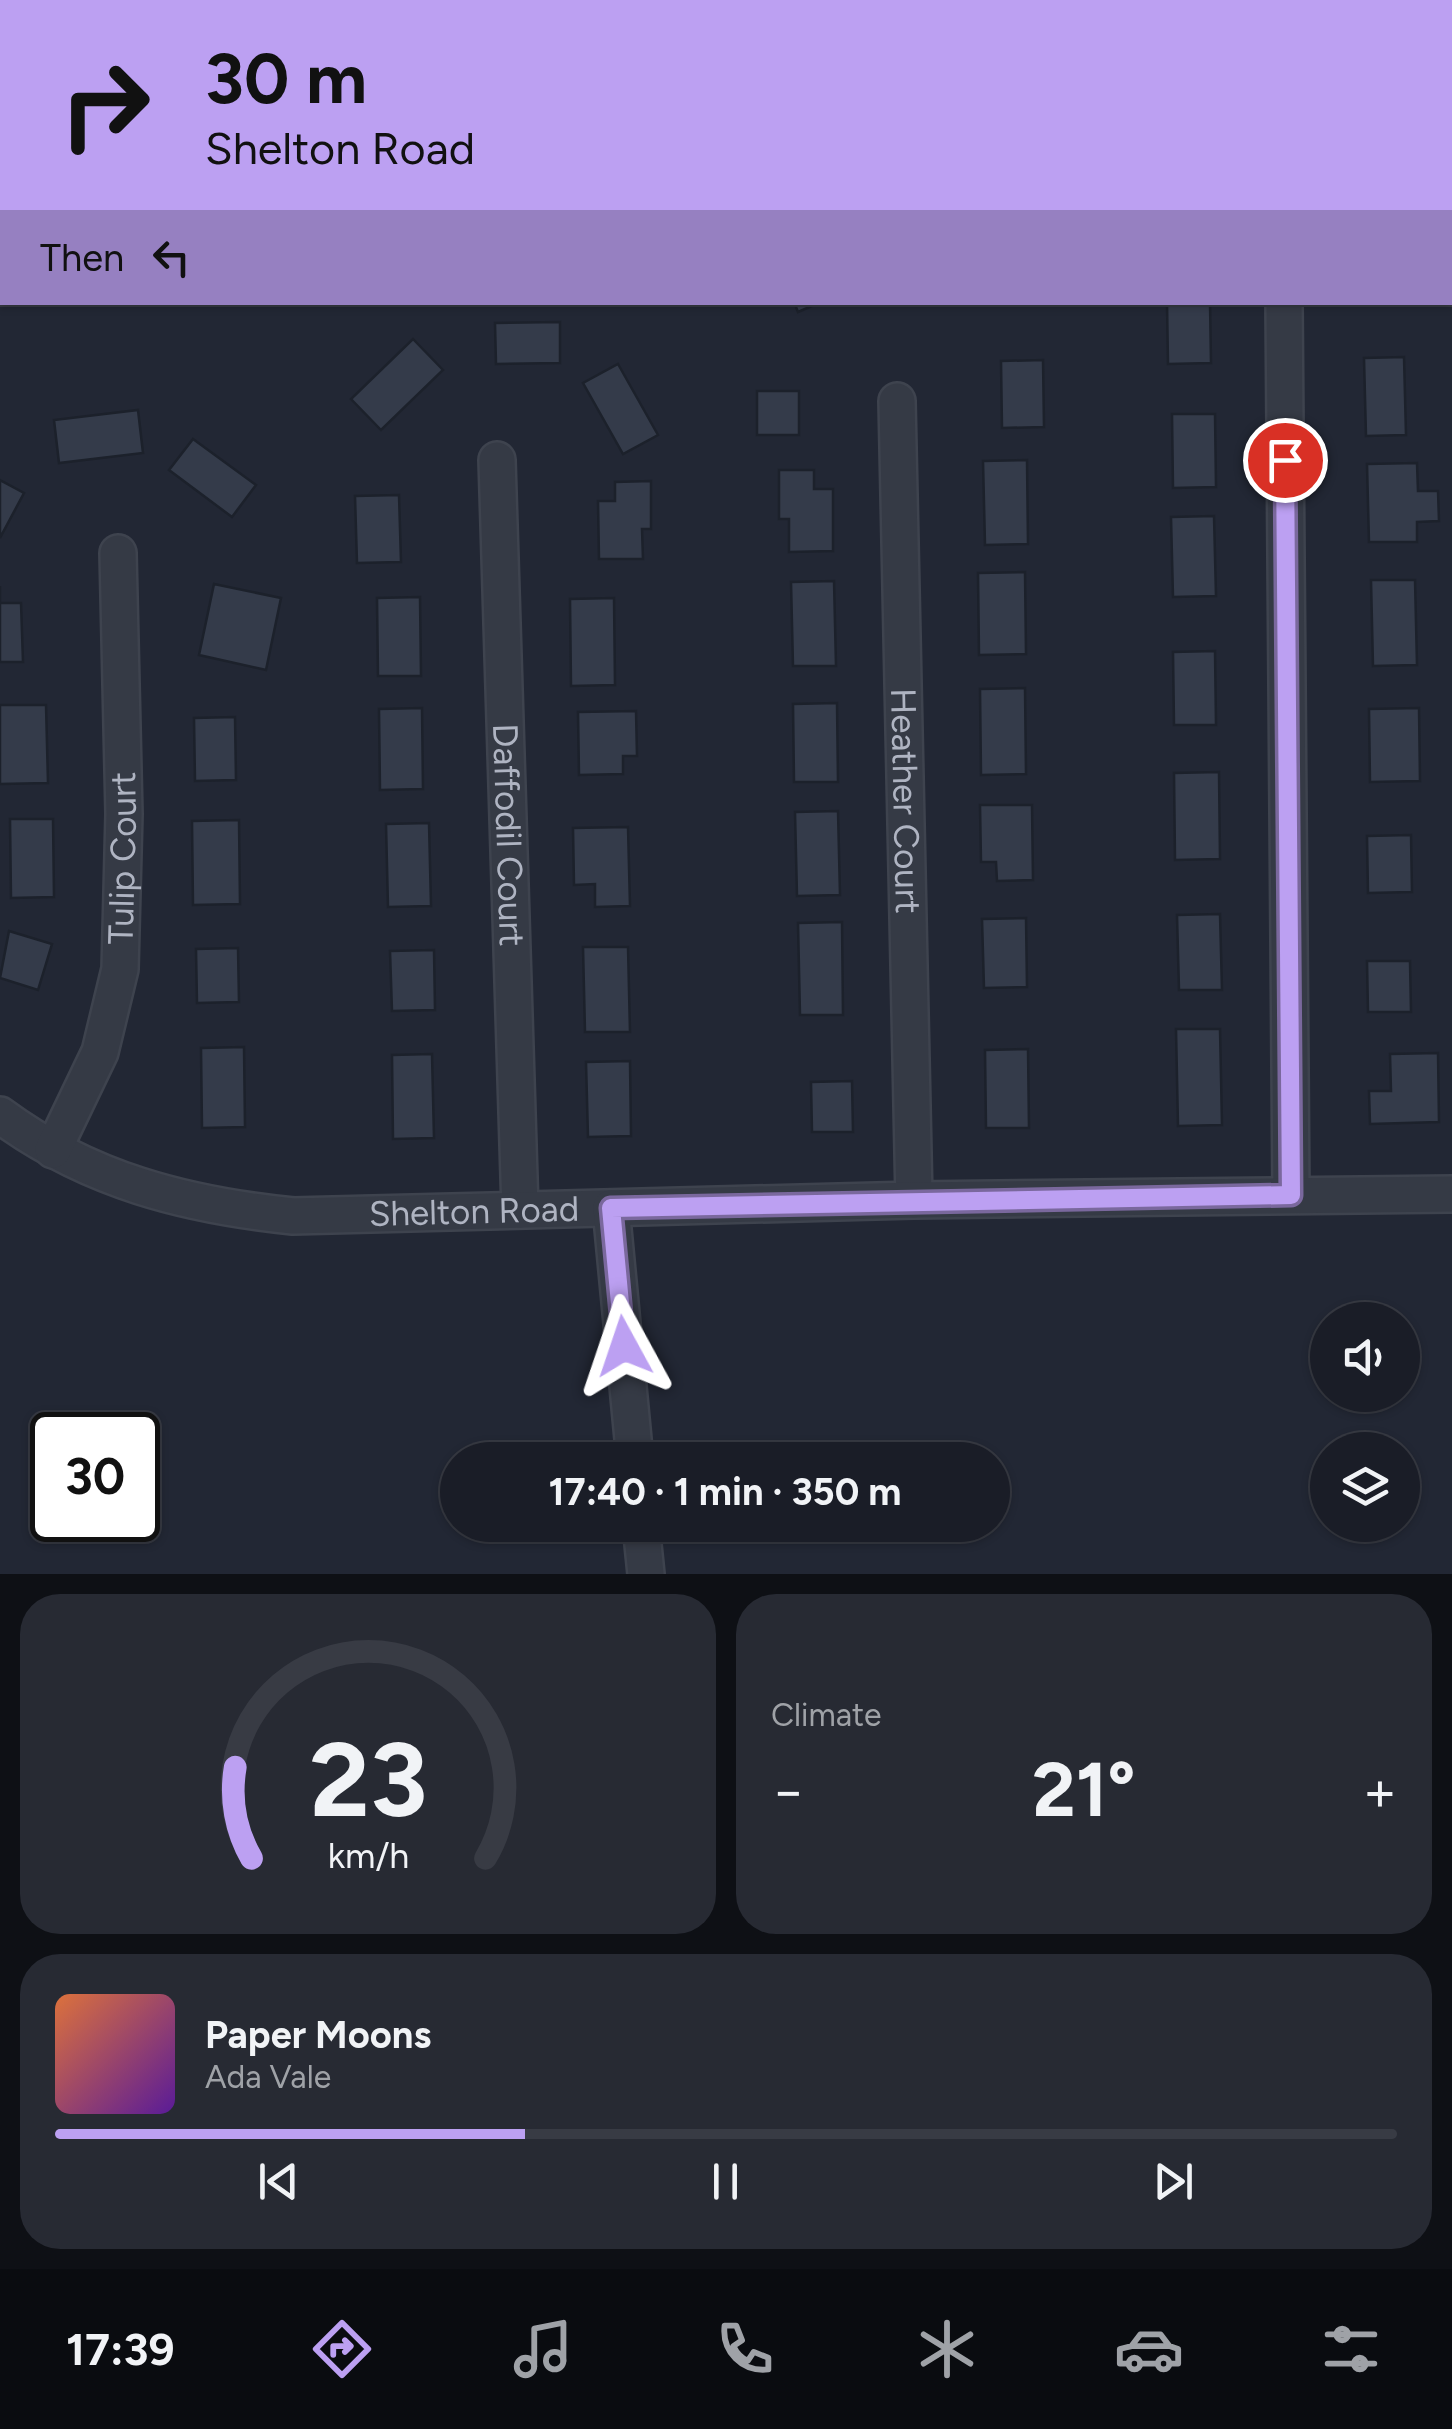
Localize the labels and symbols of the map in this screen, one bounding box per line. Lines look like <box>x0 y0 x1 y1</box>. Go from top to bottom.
pin <box>1243 418 1328 503</box>
street label: Heather Court <box>882 688 929 914</box>
street label: Daffodil Court <box>484 723 533 947</box>
street label: Tulip Court <box>100 771 145 945</box>
street label: Shelton Road <box>369 1188 580 1235</box>
position arrow <box>572 1294 676 1398</box>
speed limit sign: 30 <box>30 1412 160 1542</box>

